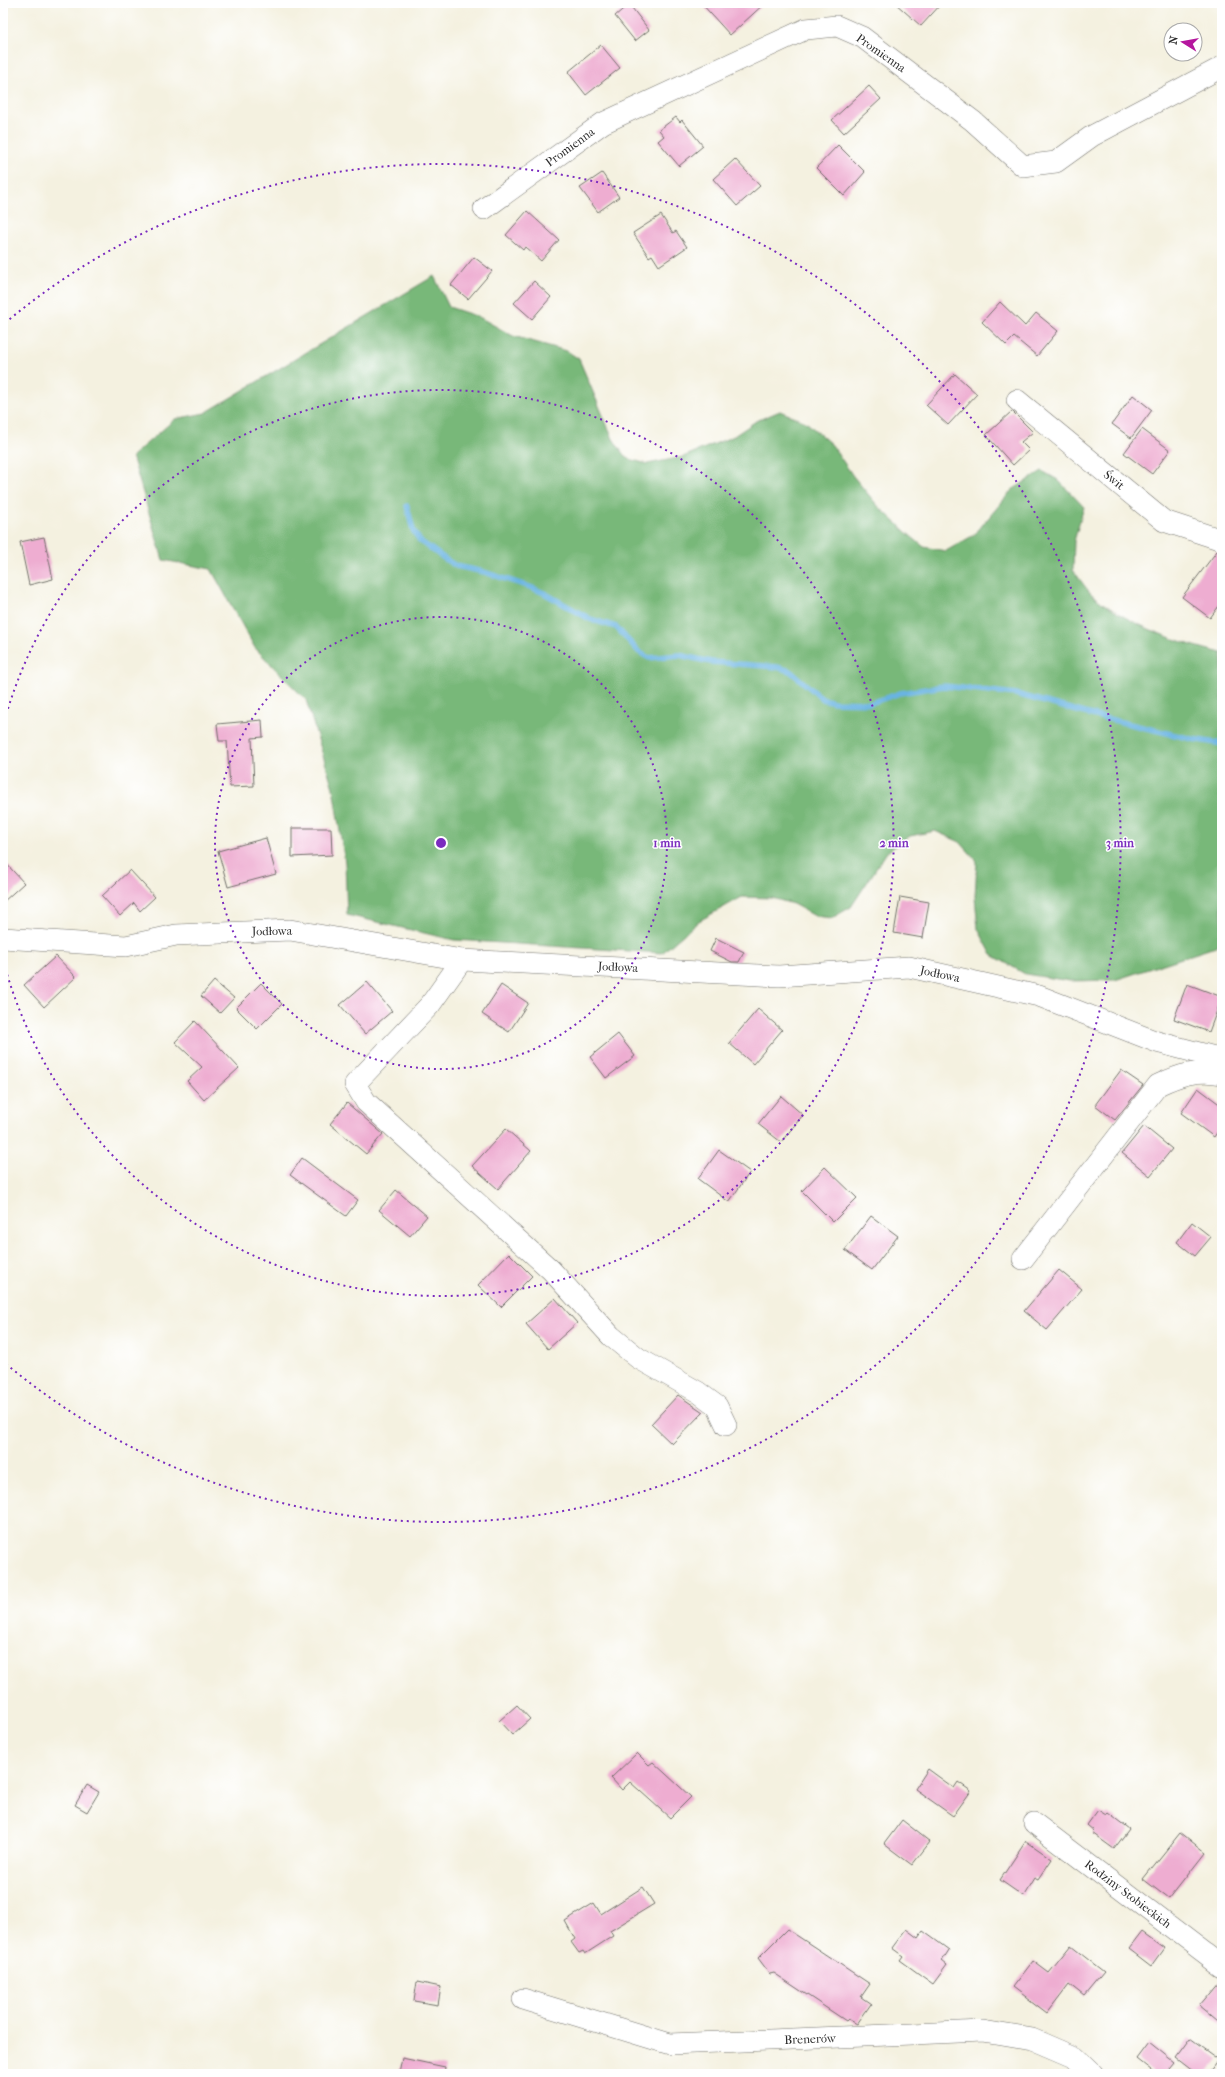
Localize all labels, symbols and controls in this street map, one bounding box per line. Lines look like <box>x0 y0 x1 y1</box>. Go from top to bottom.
north arrow <box>1163 22 1203 62</box>
street label: Promienna <box>854 31 909 75</box>
text: N <box>1166 34 1181 46</box>
street label: Promienna <box>543 124 598 169</box>
street label: Świt <box>1101 467 1128 493</box>
centre of rings <box>434 836 448 850</box>
text: 1 min <box>653 836 682 850</box>
text: 2 min <box>879 836 910 850</box>
text: 3 min <box>1106 836 1135 851</box>
street label: Jodłowa <box>251 924 293 938</box>
street label: Jodłowa <box>597 959 639 975</box>
street label: Jodłowa <box>918 963 962 985</box>
street label: Rodziny Stobieckich <box>1082 1857 1174 1931</box>
street label: Brenerów <box>784 2031 837 2047</box>

